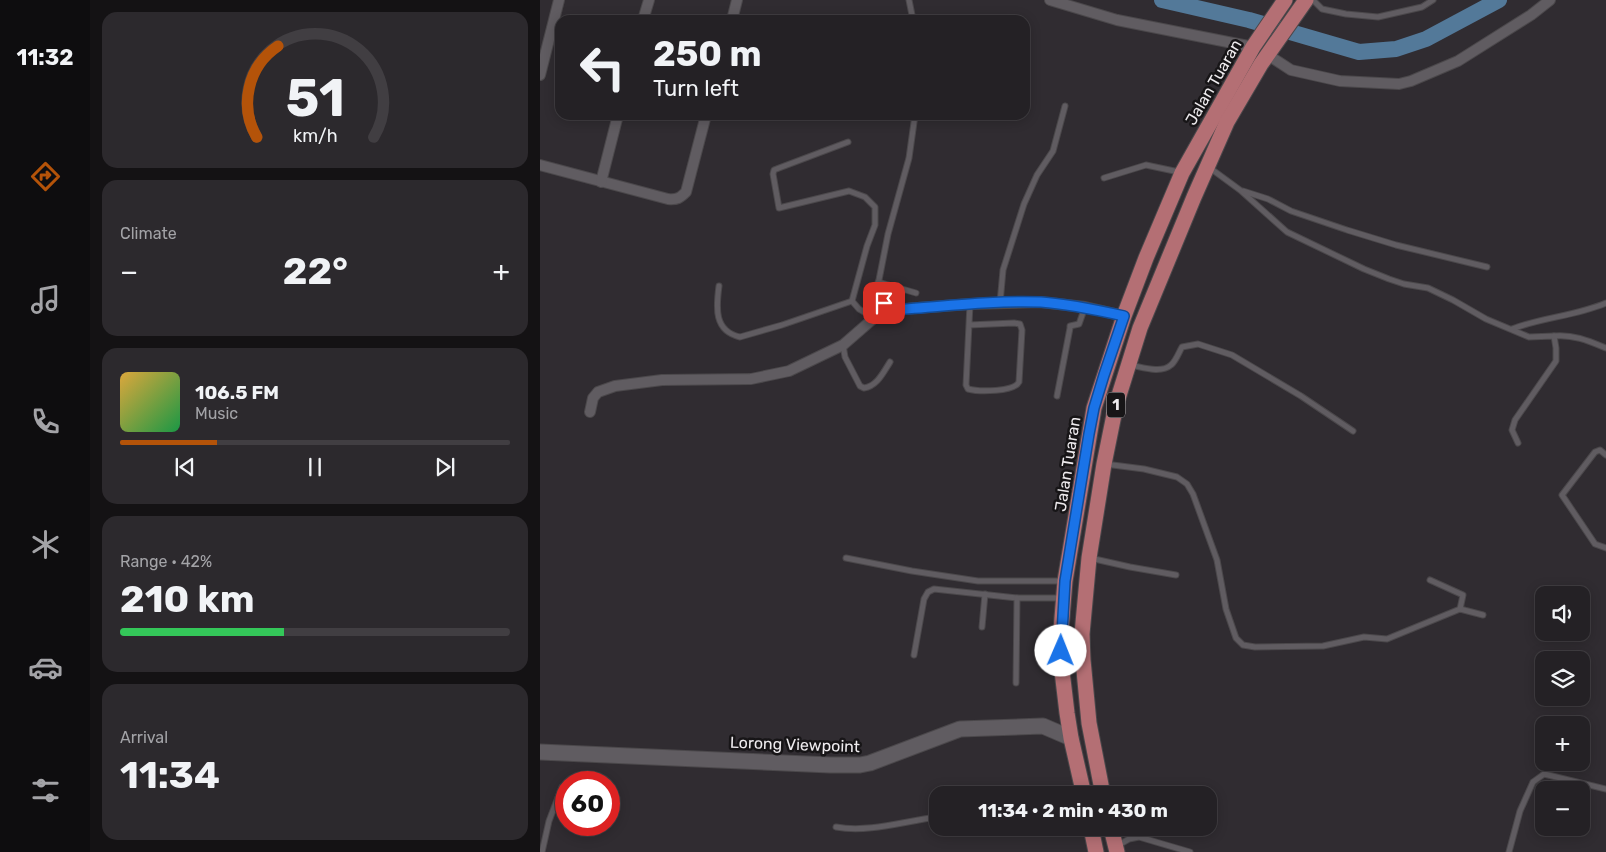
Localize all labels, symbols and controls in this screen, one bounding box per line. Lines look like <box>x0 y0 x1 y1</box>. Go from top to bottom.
text: 250 m <box>653 33 762 75</box>
icon: left <box>570 35 635 100</box>
street label: Jalan Tuaran <box>1181 36 1246 128</box>
text: 11:32 <box>16 44 74 71</box>
text: 51 <box>285 67 345 129</box>
text: Turn left <box>653 75 739 102</box>
text: km/h <box>293 125 337 146</box>
icon: directions <box>28 159 63 194</box>
text: Climate <box>120 224 177 243</box>
text: 22° <box>283 248 348 294</box>
text: − <box>120 255 138 288</box>
text: + <box>493 255 510 288</box>
icon: music <box>28 282 63 317</box>
pin <box>863 282 905 324</box>
icon: arrive <box>870 289 898 317</box>
text: 106.5 FM <box>195 381 279 404</box>
road number: 1 <box>1107 392 1125 418</box>
icon: phone <box>28 404 63 439</box>
text: Music <box>195 404 238 423</box>
street label: Jalan Tuaran <box>1051 415 1084 513</box>
icon: previous <box>171 453 199 481</box>
icon: pause <box>301 453 329 481</box>
icon: next <box>431 453 459 481</box>
icon: climate <box>28 527 63 562</box>
text: Range · 42% <box>120 552 212 571</box>
text: 210 km <box>120 576 255 622</box>
map controls <box>1535 586 1590 836</box>
button: sound <box>1535 586 1590 641</box>
position arrow <box>1034 624 1086 676</box>
icon: car <box>28 650 63 685</box>
button: layers <box>1535 651 1590 706</box>
button: + <box>1535 716 1590 771</box>
text: Arrival <box>120 728 168 747</box>
street label: Lorong Viewpoint <box>730 733 860 756</box>
text: 11:34 <box>120 752 220 798</box>
speed limit sign: 60 <box>555 771 620 836</box>
icon: filters <box>28 773 63 808</box>
button: − <box>1535 781 1590 836</box>
text: 11:34 · 2 min · 430 m <box>978 799 1168 822</box>

